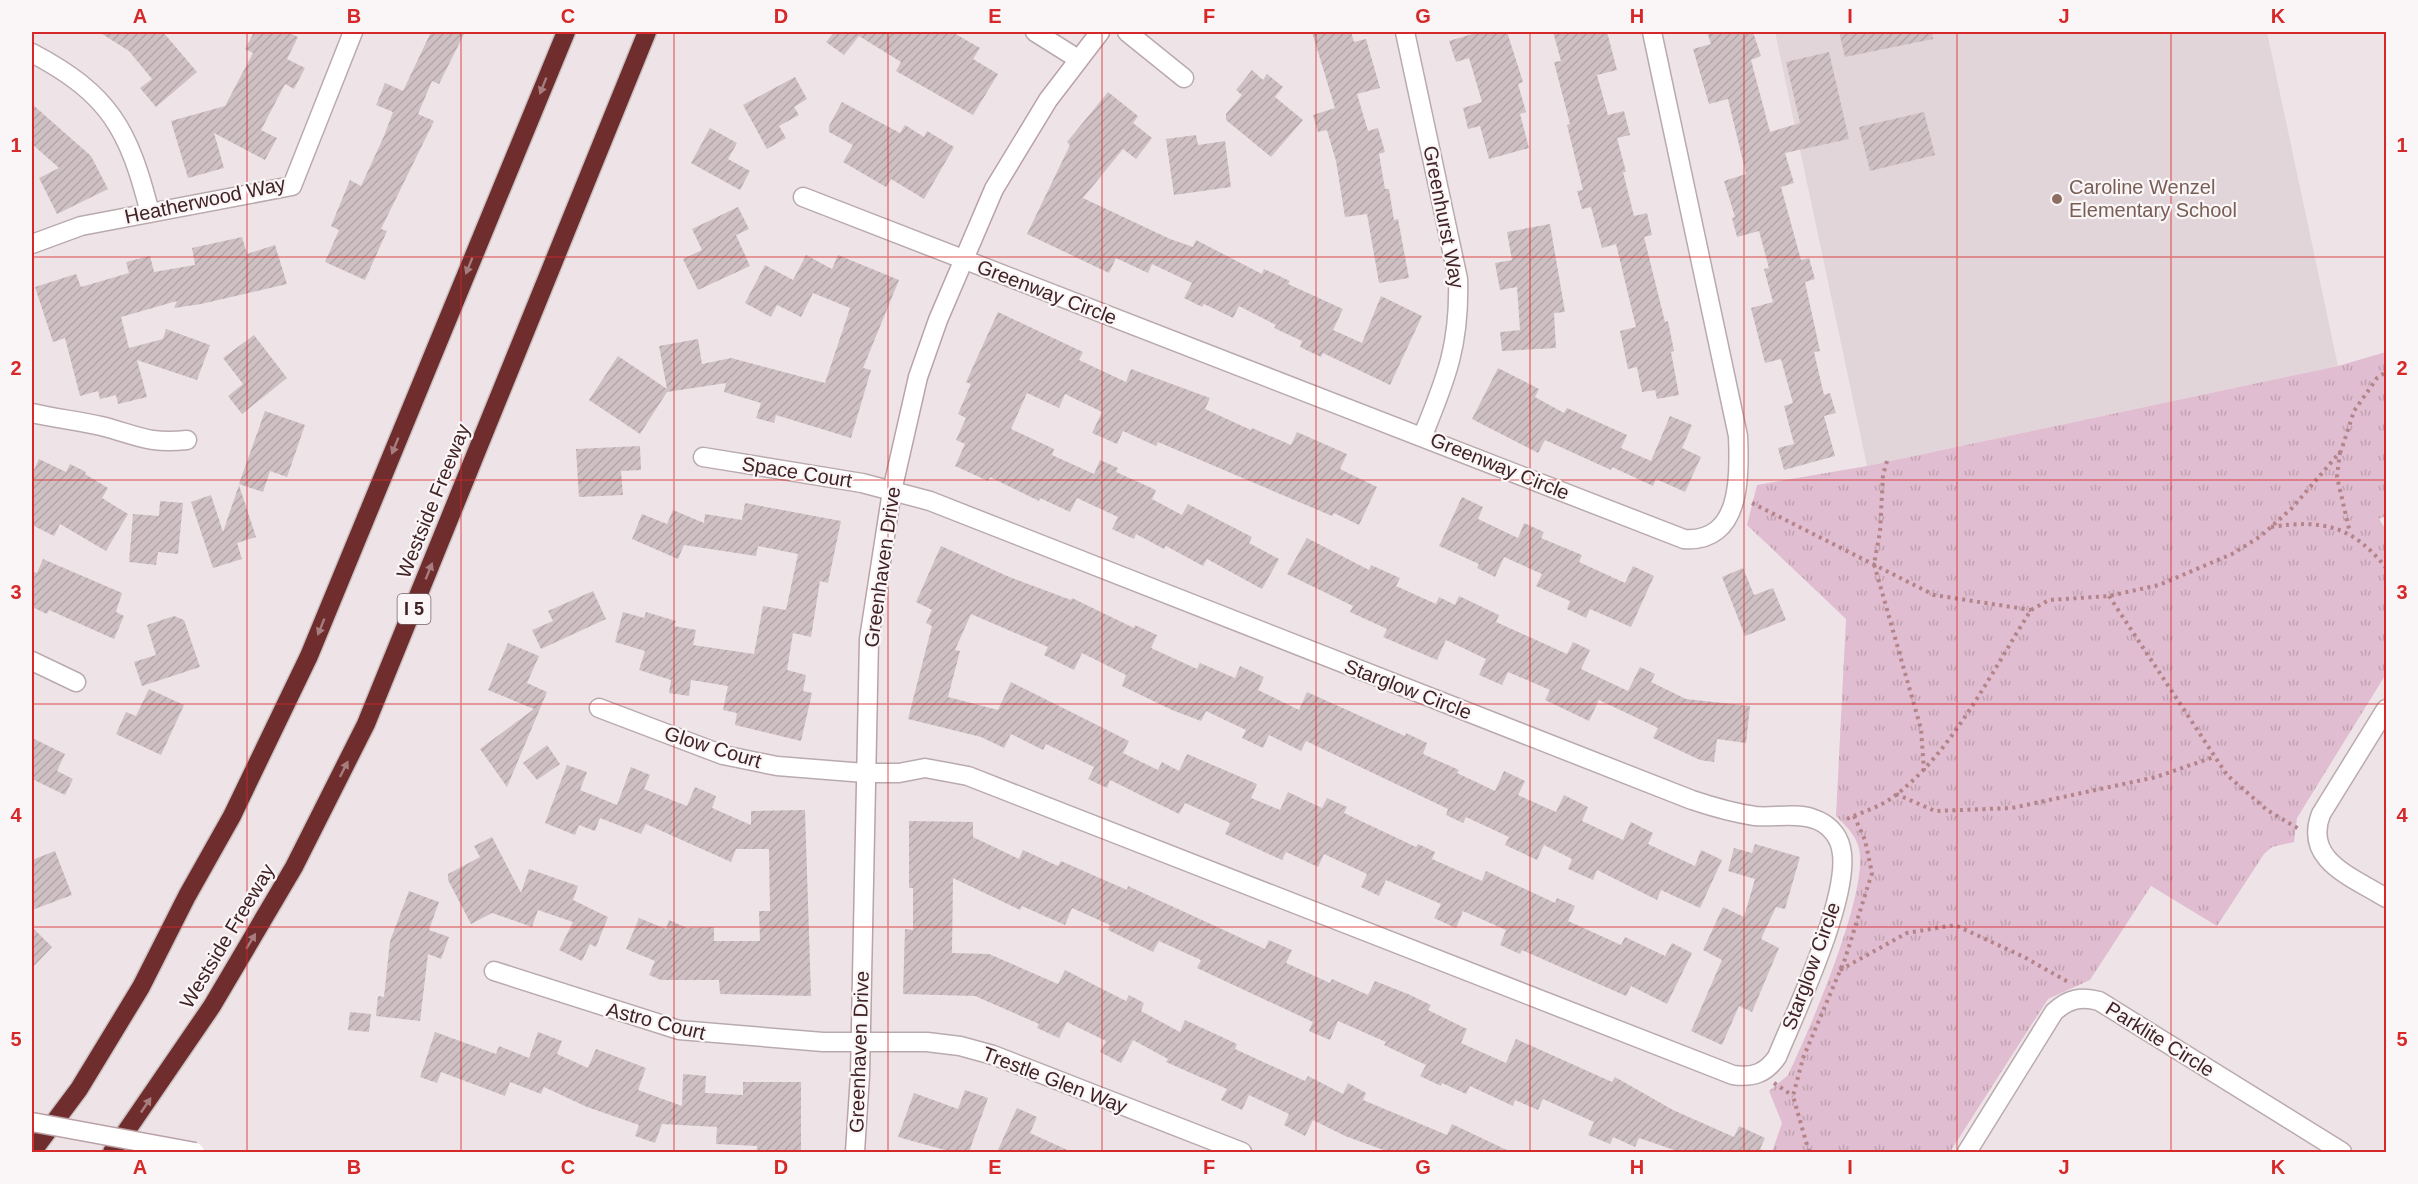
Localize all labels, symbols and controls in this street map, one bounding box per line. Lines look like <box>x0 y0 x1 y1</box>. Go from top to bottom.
text: A <box>133 5 147 27</box>
text: B <box>347 5 361 27</box>
text: C <box>561 5 575 27</box>
text: D <box>774 5 788 27</box>
text: E <box>988 5 1002 27</box>
text: F <box>1203 5 1215 27</box>
text: G <box>1415 5 1431 27</box>
text: H <box>1630 5 1644 27</box>
text: I <box>1847 5 1853 27</box>
text: J <box>2058 5 2070 27</box>
text: K <box>2271 5 2286 27</box>
one-way arrow <box>538 77 548 95</box>
text: 1 <box>10 134 22 156</box>
text: 1 <box>2396 134 2408 156</box>
street label: Greenhurst Way <box>1419 144 1469 290</box>
street label: Heatherwood Way <box>123 172 287 228</box>
place label: Caroline Wenzel Elementary School <box>2069 176 2237 221</box>
marker: Caroline Wenzel Elementary School <box>2050 192 2064 206</box>
street label: Greenway Circle <box>974 255 1120 329</box>
one-way arrow <box>464 257 473 275</box>
text: 2 <box>10 357 22 379</box>
text: 2 <box>2396 357 2408 379</box>
street label: Westside Freeway <box>392 421 474 581</box>
street label: Greenway Circle <box>1427 428 1573 504</box>
one-way arrow <box>390 438 400 456</box>
street label: Space Court <box>740 452 854 492</box>
street label: Greenhaven Drive <box>860 485 904 649</box>
one-way arrow <box>425 562 435 580</box>
text: 3 <box>10 581 22 603</box>
text: 3 <box>2396 581 2408 603</box>
road number: I 5 <box>398 594 430 624</box>
one-way arrow <box>316 618 325 636</box>
street label: Starglow Circle <box>1341 655 1475 723</box>
street label: Glow Court <box>662 722 764 772</box>
one-way arrow <box>339 761 348 778</box>
text: 4 <box>10 804 22 826</box>
text: 4 <box>2396 804 2408 826</box>
street label: Westside Freeway <box>175 860 279 1012</box>
street label: Starglow Circle <box>1778 899 1844 1033</box>
one-way arrow <box>246 932 256 949</box>
street label: Greenhaven Drive <box>845 971 873 1133</box>
street label: Parklite Circle <box>2102 997 2218 1081</box>
street label: Astro Court <box>604 998 708 1044</box>
text: 5 <box>10 1028 22 1050</box>
text: 5 <box>2396 1028 2408 1050</box>
street label: Trestle Glen Way <box>980 1042 1130 1118</box>
one-way arrow <box>140 1097 151 1113</box>
text: A <box>133 1156 147 1178</box>
text: B <box>347 1156 361 1178</box>
text: C <box>561 1156 575 1178</box>
text: D <box>774 1156 788 1178</box>
text: E <box>988 1156 1002 1178</box>
text: F <box>1203 1156 1215 1178</box>
text: G <box>1415 1156 1431 1178</box>
text: H <box>1630 1156 1644 1178</box>
text: I <box>1847 1156 1853 1178</box>
text: J <box>2058 1156 2070 1178</box>
text: K <box>2271 1156 2286 1178</box>

